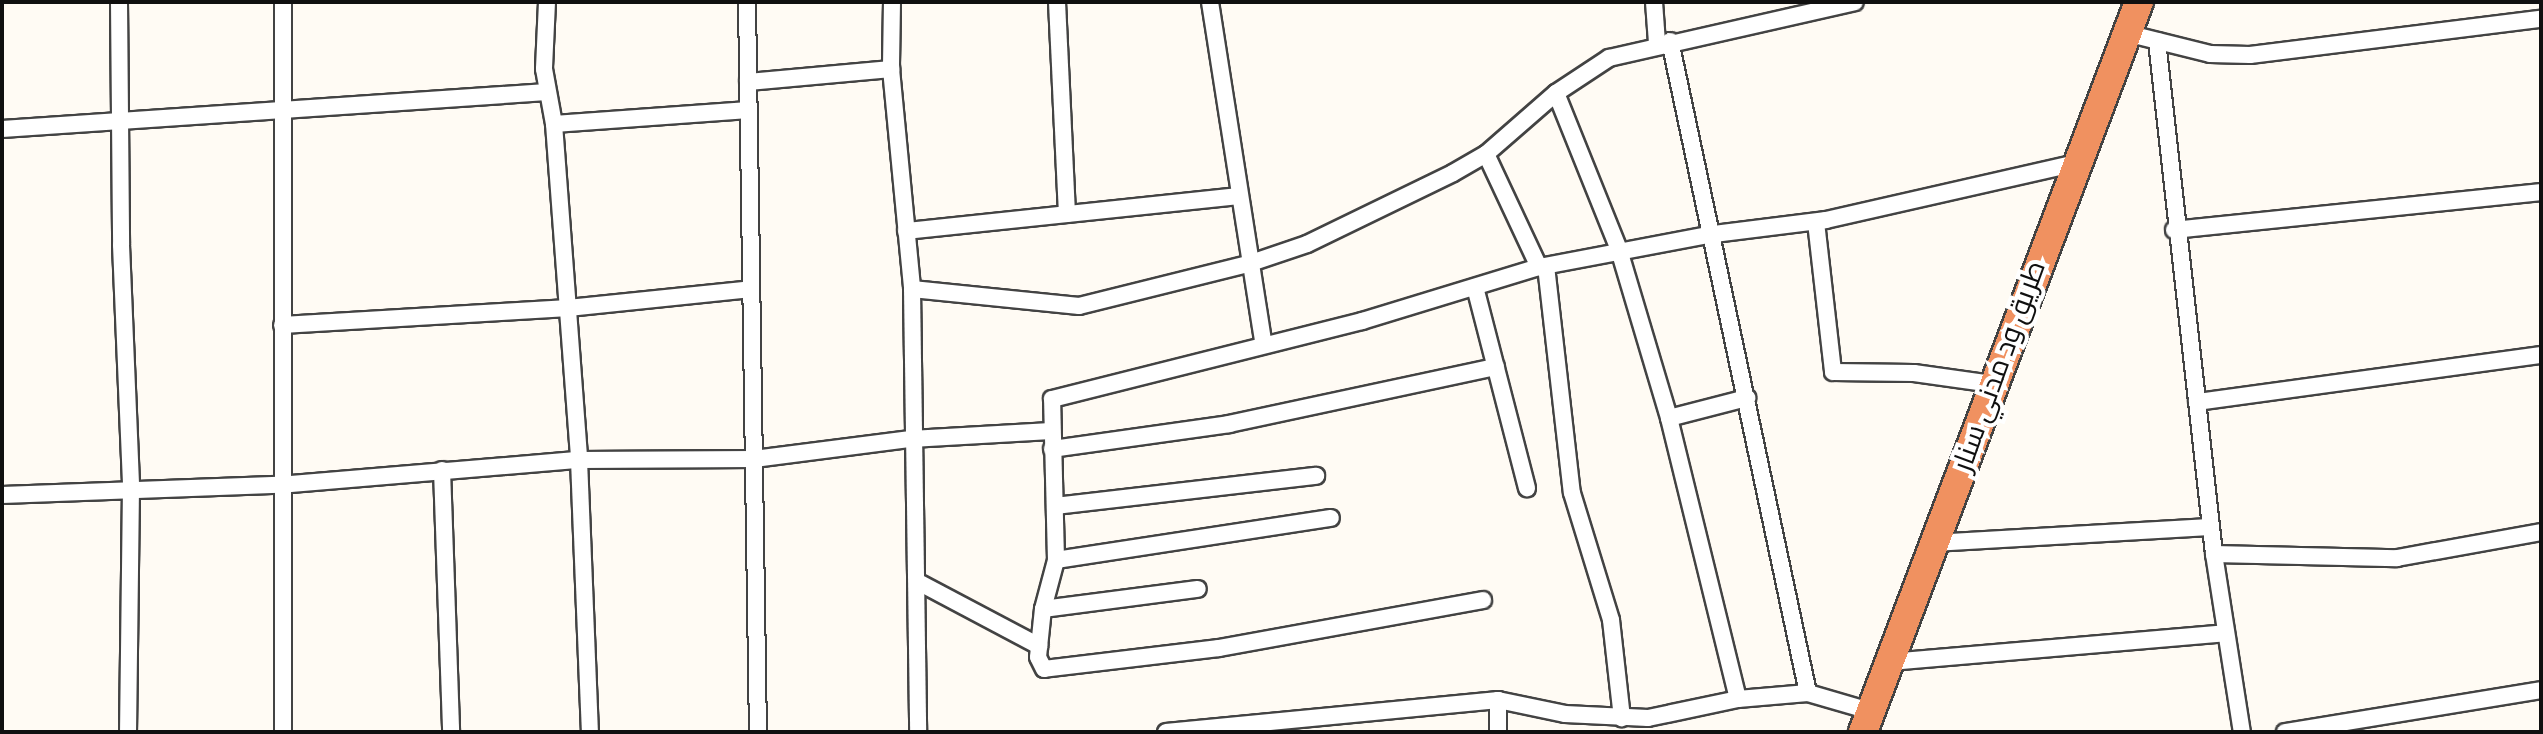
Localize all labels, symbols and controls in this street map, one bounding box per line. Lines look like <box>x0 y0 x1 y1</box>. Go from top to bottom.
street label: طريق ود مدني سنار <box>1945 256 2053 476</box>

